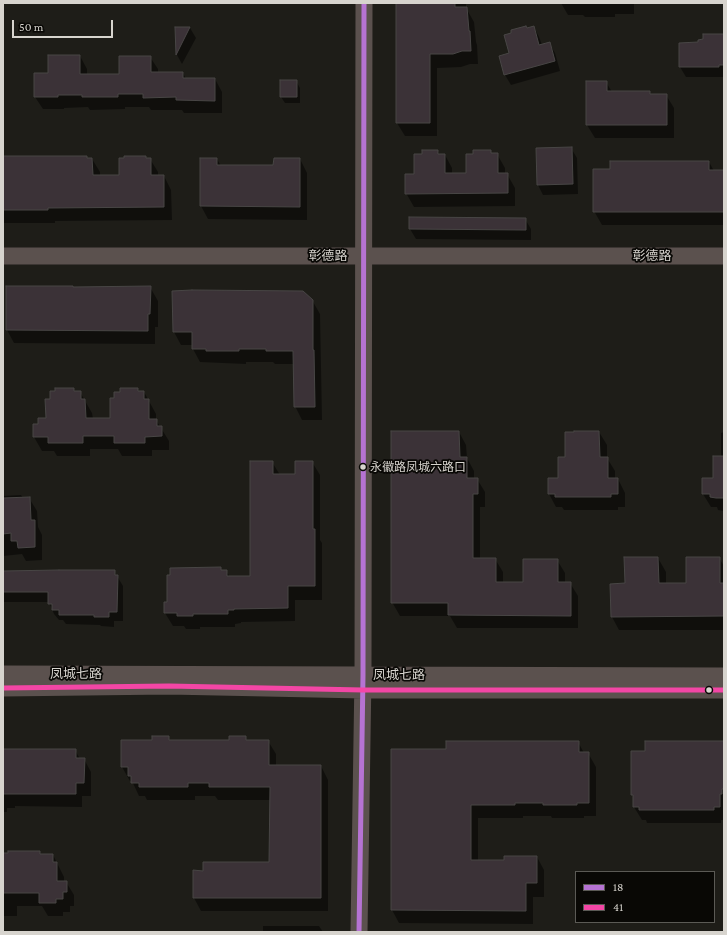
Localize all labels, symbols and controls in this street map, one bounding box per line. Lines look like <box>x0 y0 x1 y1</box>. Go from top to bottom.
scale bar <box>14 12 115 38</box>
text: 50 m <box>19 20 43 34</box>
street label: 彰德路 <box>309 248 347 264</box>
street label: 彰德路 <box>633 248 671 264</box>
place label: 永徽路凤城六路口 <box>370 460 466 474</box>
marker: 永徽路凤城六路口 <box>358 462 368 472</box>
street label: 凤城七路 <box>50 666 102 682</box>
street label: 凤城七路 <box>373 667 425 683</box>
unlabelled marker <box>704 685 714 695</box>
legend <box>575 871 715 923</box>
text: 18 <box>613 880 623 894</box>
text: 41 <box>613 900 623 914</box>

